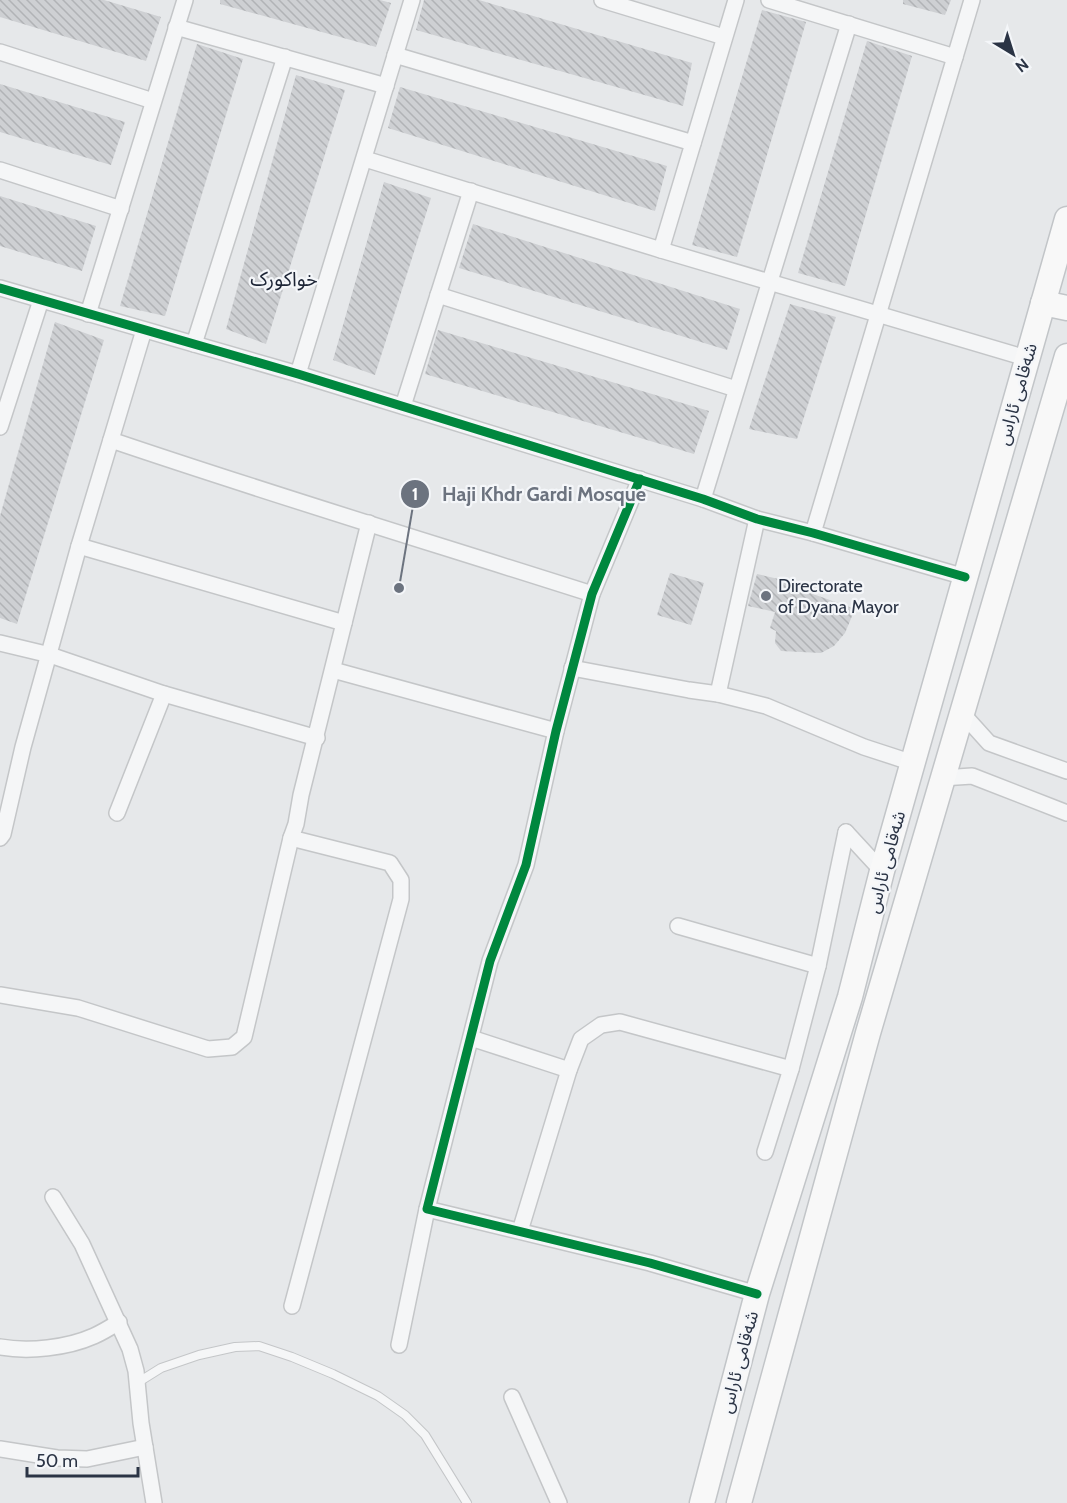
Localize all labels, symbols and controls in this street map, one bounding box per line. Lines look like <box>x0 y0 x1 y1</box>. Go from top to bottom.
north arrow <box>983 24 1043 84</box>
text: N <box>1012 54 1032 76</box>
district label: خواکورک <box>250 267 318 291</box>
street label: شەقامی ئاراس <box>992 340 1042 448</box>
callout: Haji Khdr Gardi Mosque <box>400 475 658 513</box>
text: Haji Khdr Gardi Mosque <box>442 482 646 506</box>
text: 1 <box>412 483 418 505</box>
place label: Directorate of Dyana Mayor <box>778 575 899 618</box>
marker: Directorate of Dyana Mayor <box>759 589 773 603</box>
street label: شەقامی ئاراس <box>862 808 910 916</box>
street label: شەقامی ئاراس <box>715 1308 763 1416</box>
scale bar <box>27 1440 138 1478</box>
text: 50 m <box>36 1450 78 1472</box>

